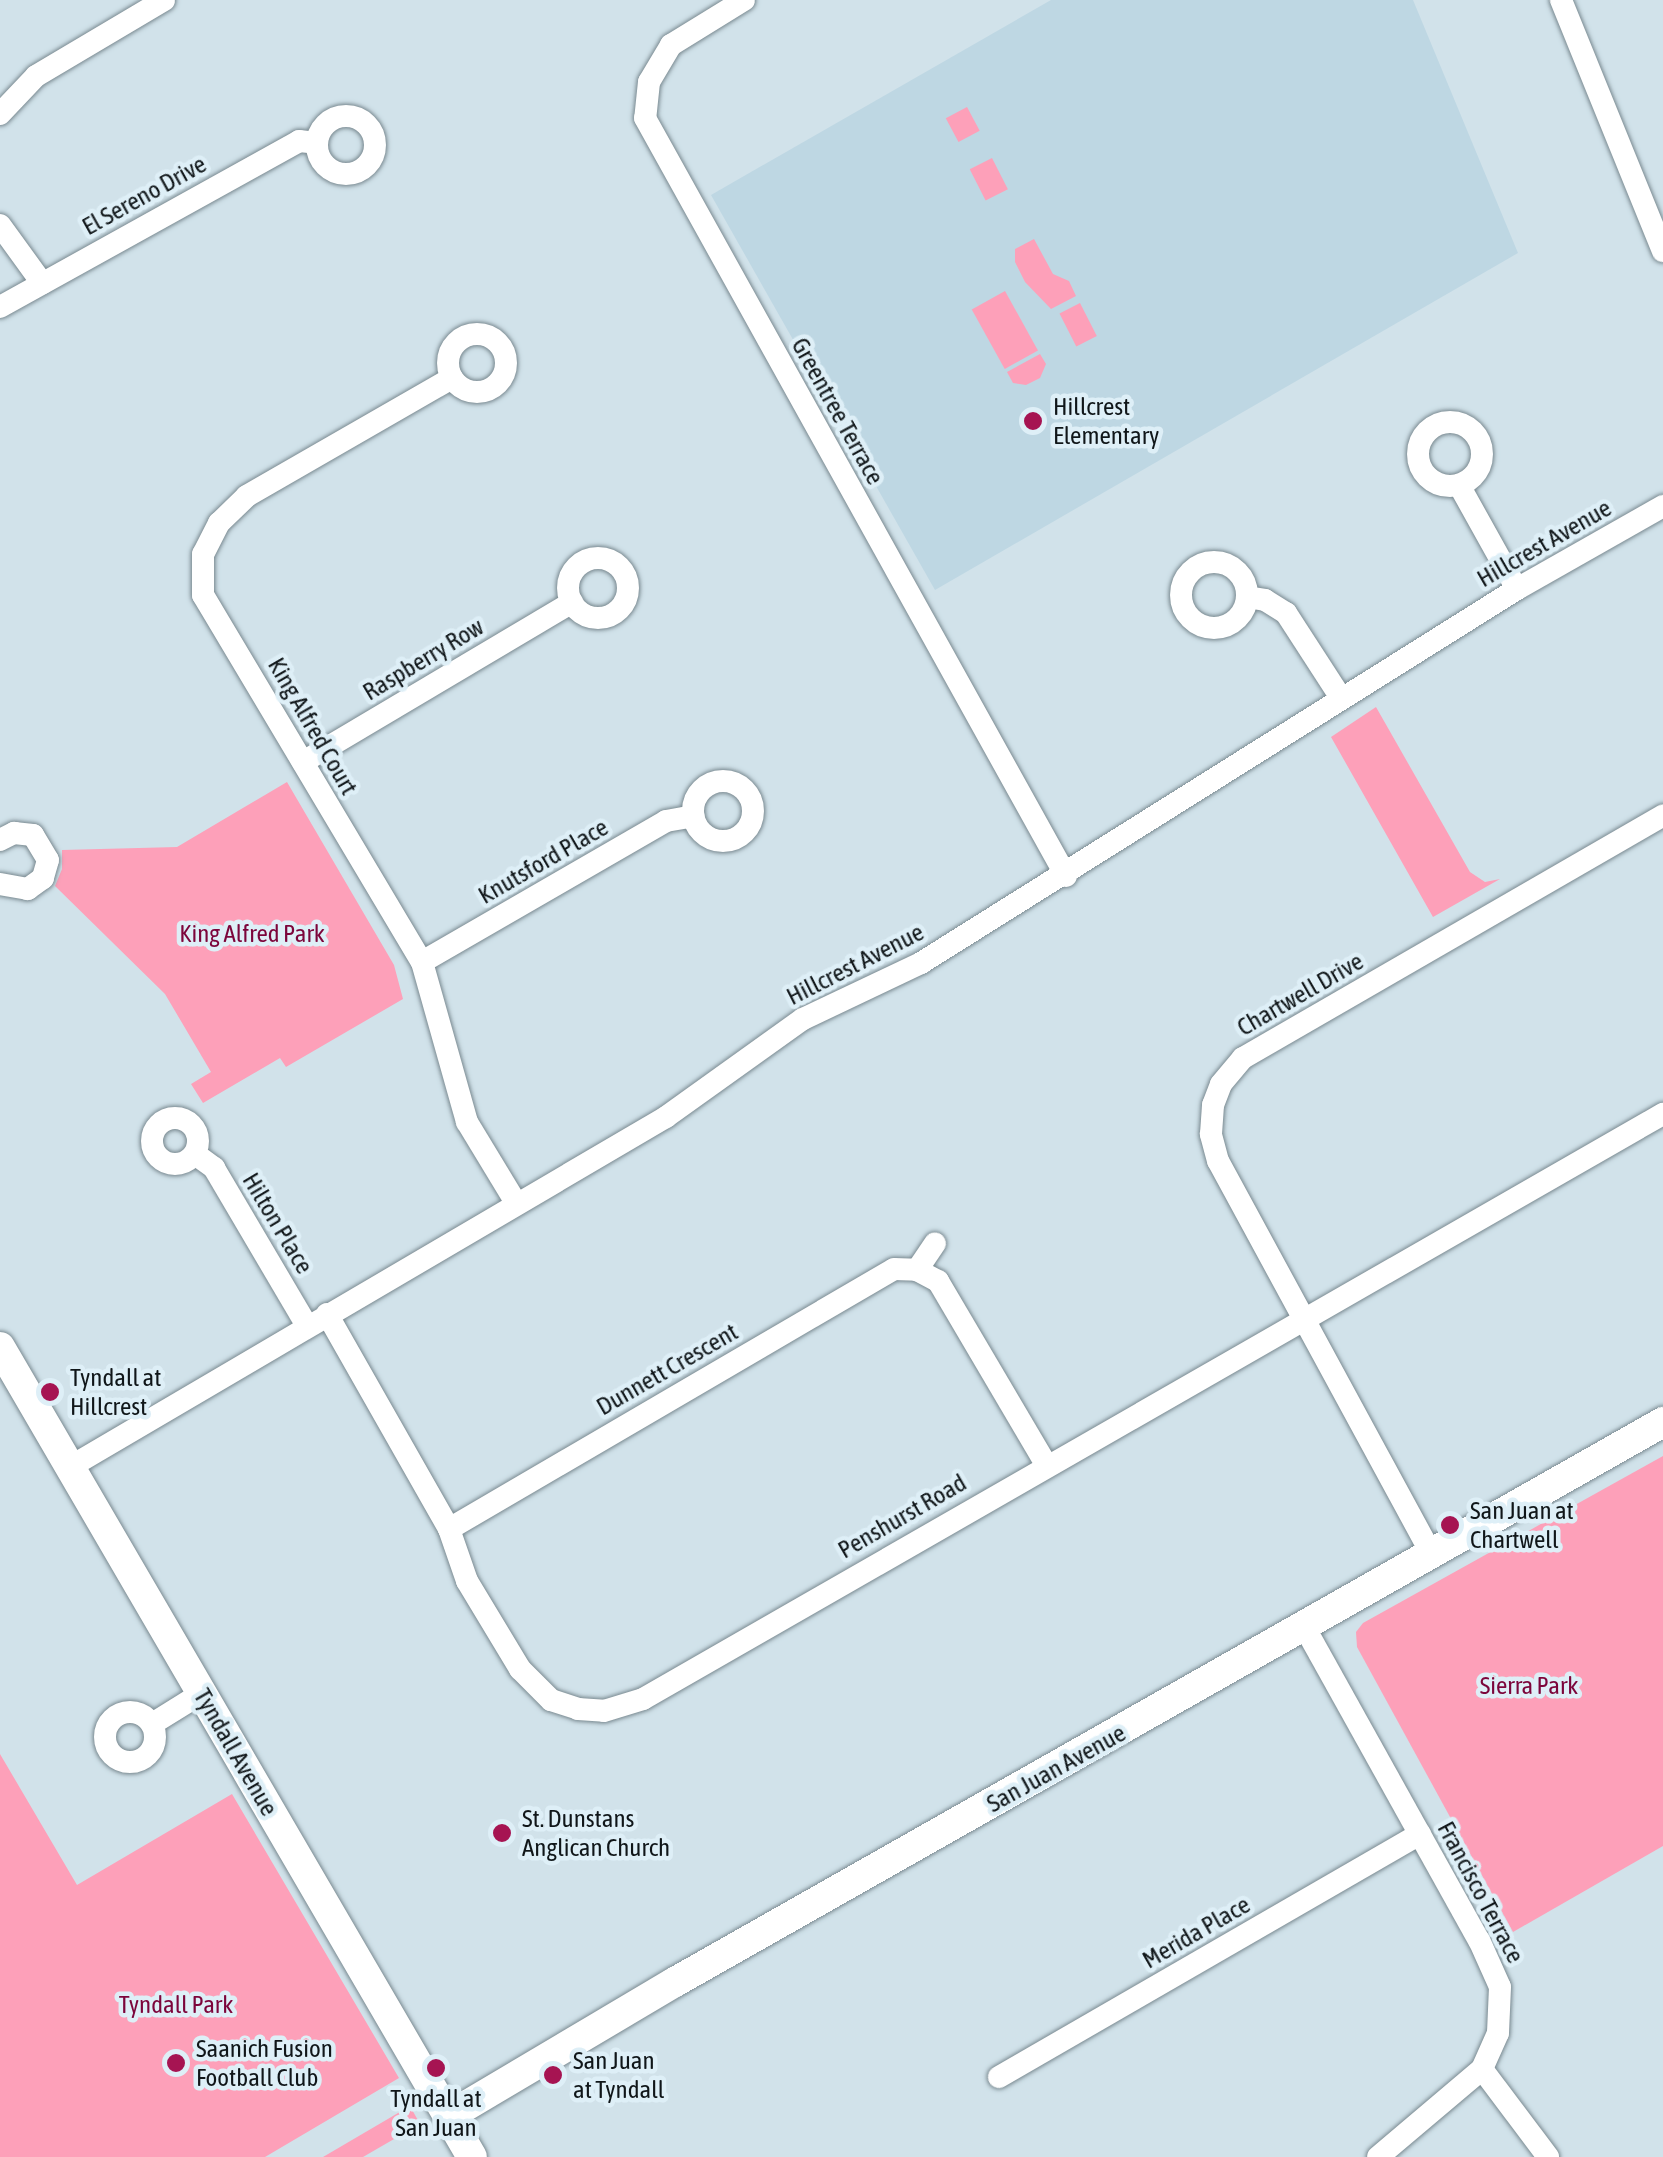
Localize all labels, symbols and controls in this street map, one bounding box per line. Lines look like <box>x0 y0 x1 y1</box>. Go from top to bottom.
street label: El Sereno Drive <box>77 149 211 241</box>
street label: Greentree Terrace <box>785 332 891 490</box>
place label: Hillcrest Elementary <box>1053 392 1159 451</box>
marker: Hillcrest Elementary <box>1022 410 1044 432</box>
street label: Hillcrest Avenue <box>1472 493 1616 593</box>
street label: Raspberry Row <box>357 611 489 707</box>
street label: King Alfred Court <box>262 652 364 800</box>
street label: Knutsford Place <box>473 812 613 910</box>
street label: Hillcrest Avenue <box>781 917 929 1011</box>
park label: King Alfred Park <box>179 918 325 948</box>
street label: Chartwell Drive <box>1232 946 1368 1042</box>
street label: Hilton Place <box>236 1167 320 1279</box>
street label: Dunnett Crescent <box>591 1316 743 1422</box>
place label: Tyndall at Hillcrest <box>70 1363 161 1422</box>
marker: Tyndall at Hillcrest <box>39 1381 61 1403</box>
street label: Penshurst Road <box>833 1467 971 1565</box>
place label: San Juan at Chartwell <box>1470 1496 1574 1555</box>
marker: San Juan at Chartwell <box>1439 1514 1461 1536</box>
park label: Sierra Park <box>1480 1670 1578 1700</box>
street label: Tyndall Avenue <box>188 1683 284 1821</box>
street label: San Juan Avenue <box>981 1718 1131 1818</box>
place label: St. Dunstans Anglican Church <box>522 1804 670 1863</box>
street label: Francisco Terrace <box>1431 1816 1531 1968</box>
marker: St. Dunstans Anglican Church <box>491 1822 513 1844</box>
street label: Merida Place <box>1137 1889 1255 1975</box>
park label: Tyndall Park <box>119 1989 233 2019</box>
place label: Saanich Fusion Football Club <box>196 2034 333 2093</box>
place label: San Juan at Tyndall <box>573 2046 664 2105</box>
marker: Saanich Fusion Football Club <box>165 2052 187 2074</box>
marker: Tyndall at San Juan <box>425 2057 447 2079</box>
marker: San Juan at Tyndall <box>542 2064 564 2086</box>
place label: Tyndall at San Juan <box>390 2084 482 2143</box>

